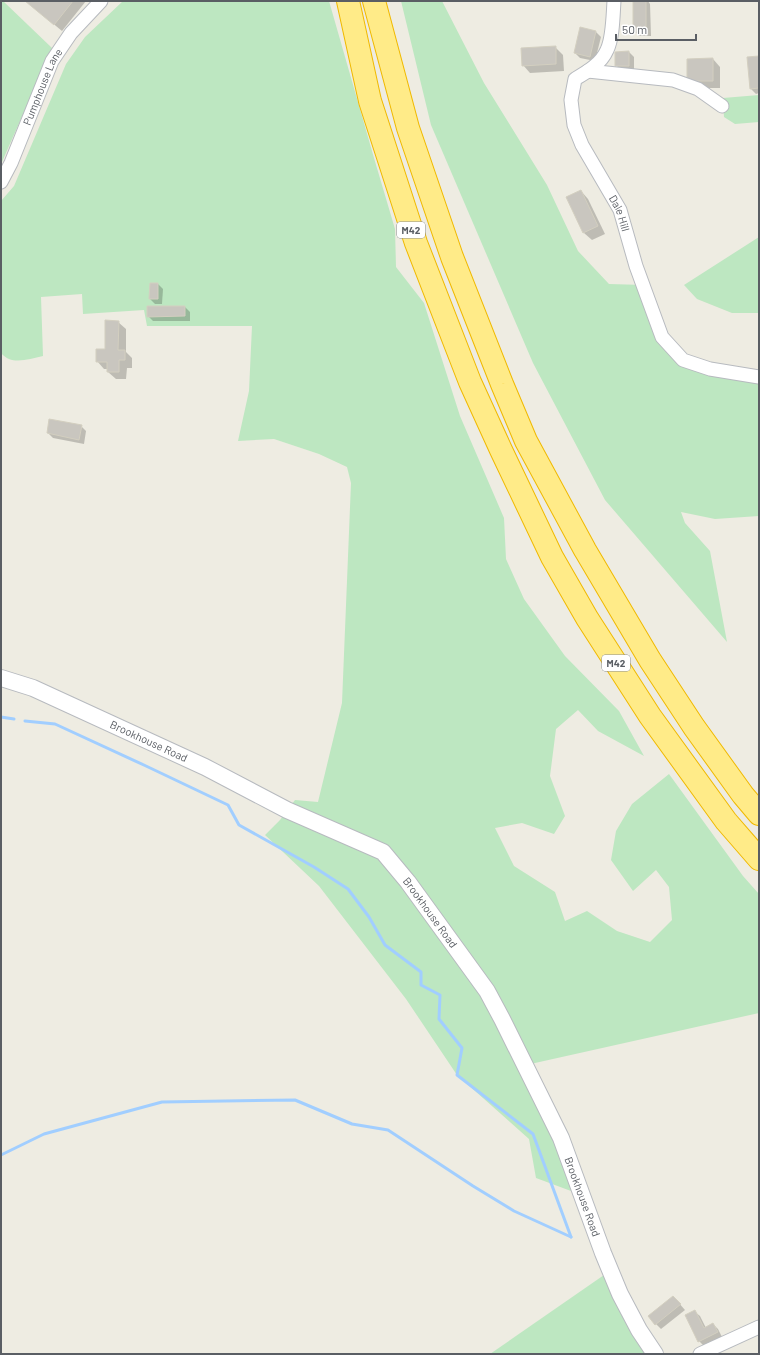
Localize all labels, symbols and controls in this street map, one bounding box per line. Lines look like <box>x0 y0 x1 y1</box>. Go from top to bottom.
scale bar <box>616 16 696 42</box>
text: 50 m <box>622 22 647 36</box>
street label: Pumphouse Lane <box>20 46 65 127</box>
street label: Dale Hill <box>607 193 633 233</box>
road number: M42 <box>397 222 425 238</box>
road number: M42 <box>602 655 630 671</box>
street label: Brookhouse Road <box>108 717 190 764</box>
street label: Brookhouse Road <box>401 874 460 950</box>
street label: Brookhouse Road <box>562 1155 603 1238</box>

